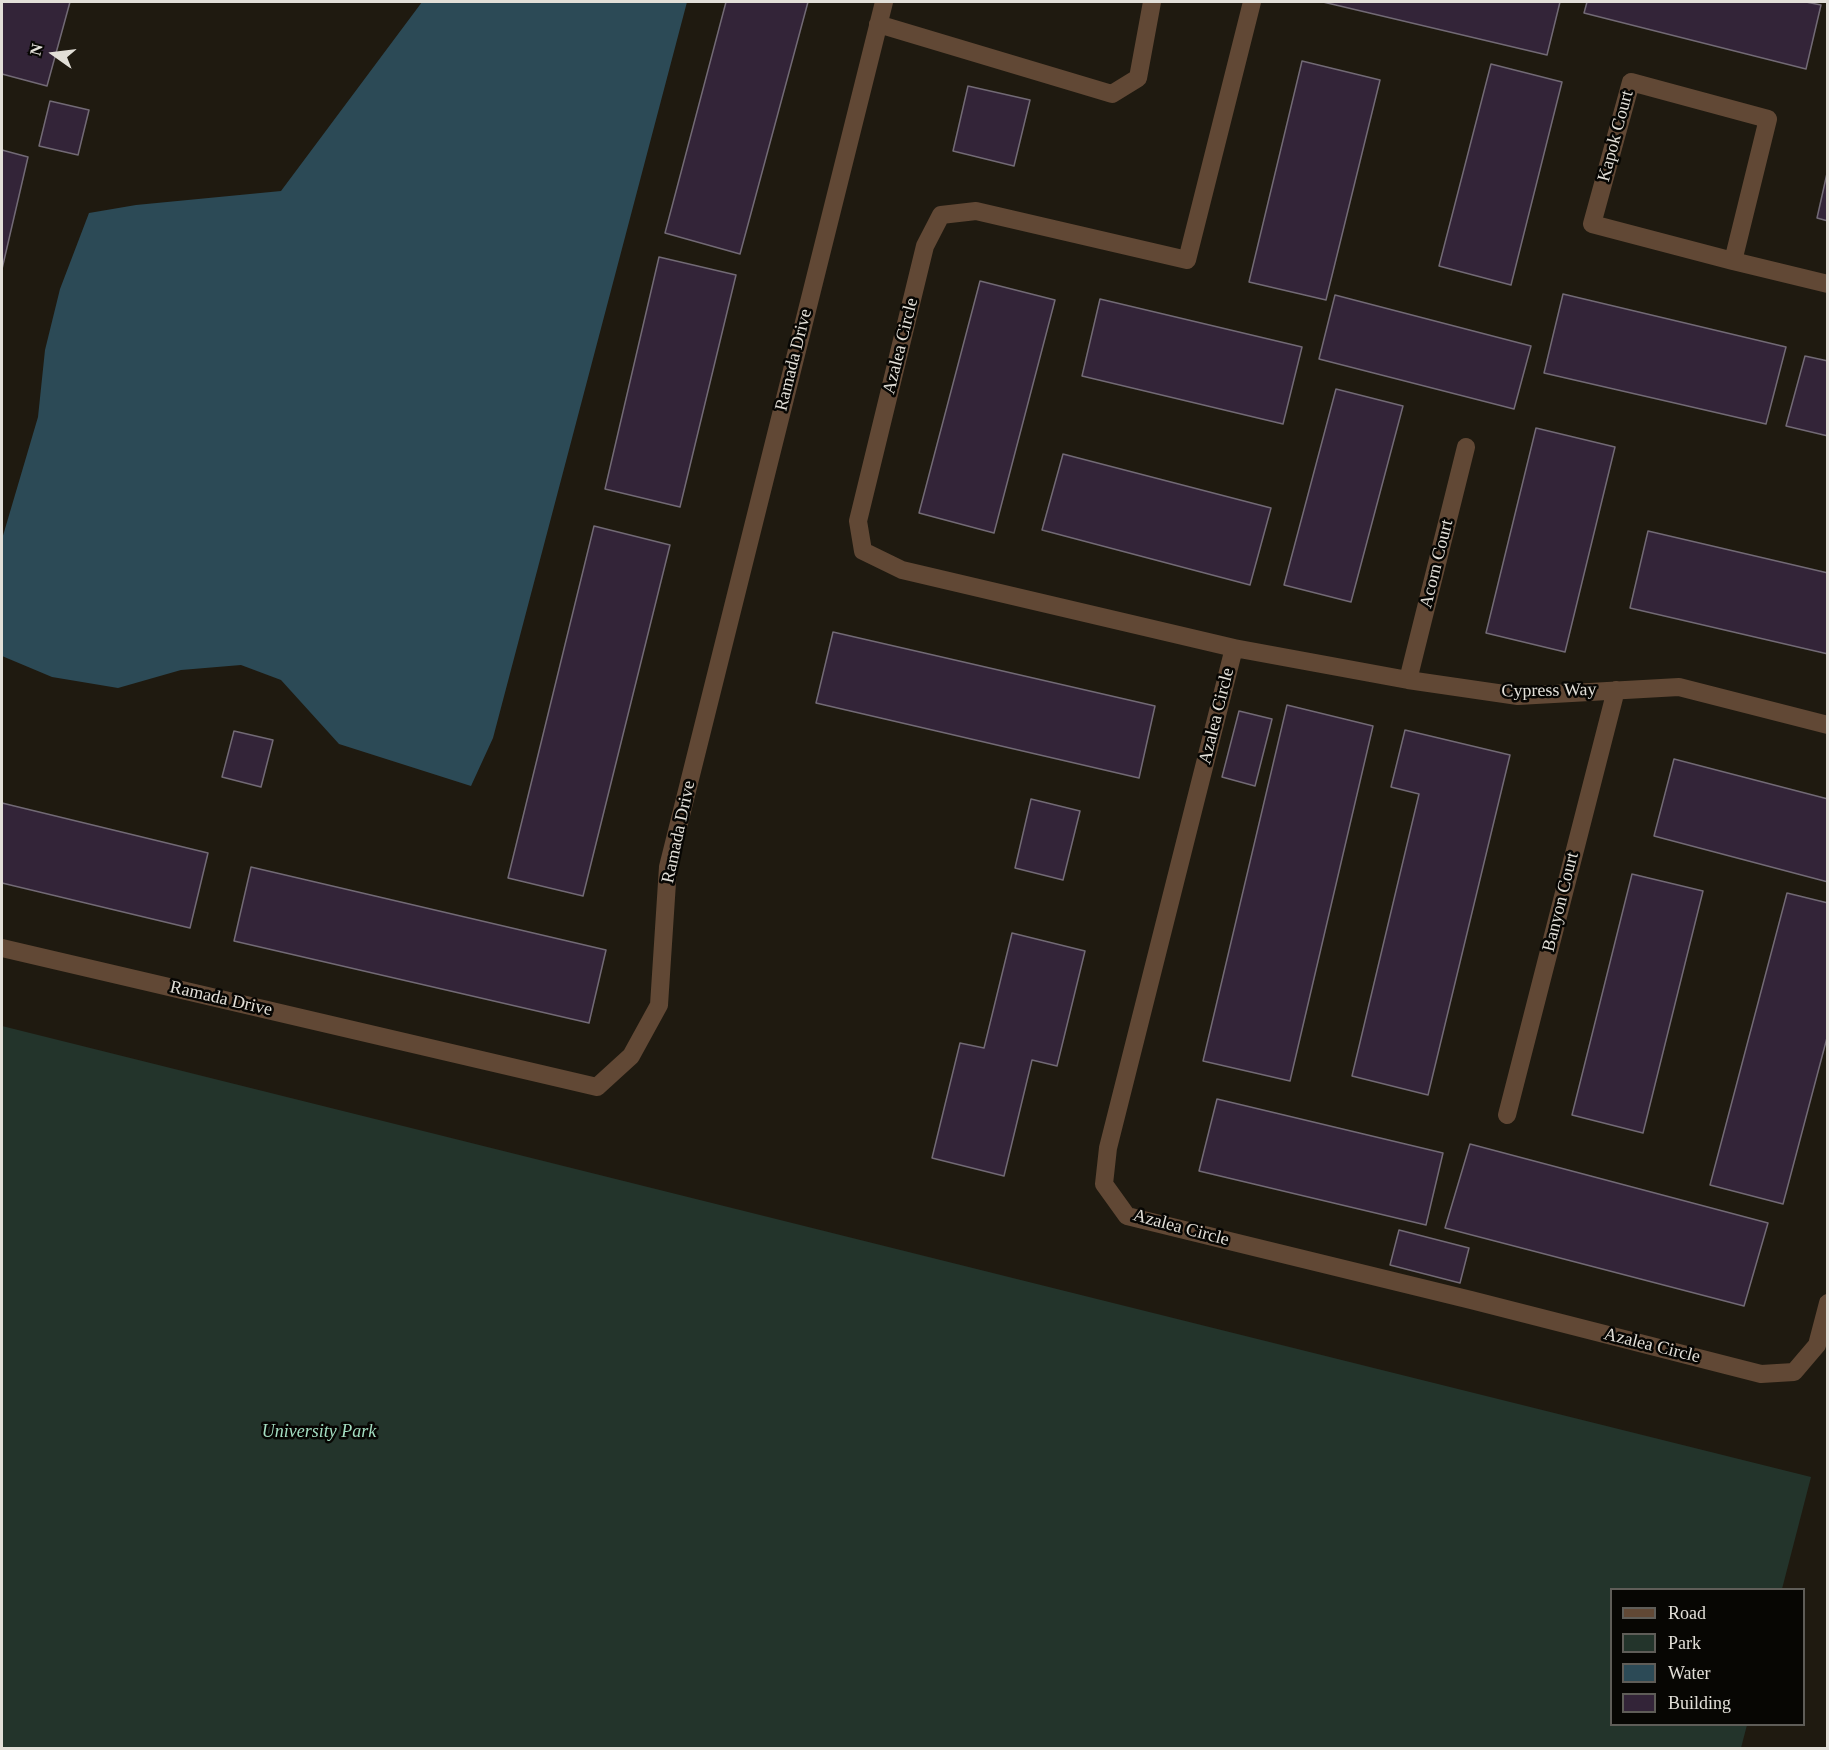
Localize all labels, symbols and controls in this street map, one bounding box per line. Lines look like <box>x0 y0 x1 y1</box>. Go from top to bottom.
north arrow <box>24 24 84 84</box>
text: N <box>26 42 46 57</box>
street label: Kapok Court <box>1593 88 1639 184</box>
street label: Azalea Circle <box>879 296 923 396</box>
street label: Ramada Drive <box>771 307 817 413</box>
street label: Acorn Court <box>1416 517 1458 611</box>
street label: Azalea Circle <box>1195 666 1239 766</box>
street label: Cypress Way <box>1501 679 1597 703</box>
street label: Ramada Drive <box>658 779 700 885</box>
street label: Banyon Court <box>1538 850 1584 954</box>
street label: Ramada Drive <box>168 977 274 1021</box>
street label: Azalea Circle <box>1131 1205 1231 1251</box>
street label: Azalea Circle <box>1602 1324 1702 1368</box>
park label: University Park <box>262 1421 376 1443</box>
legend <box>1610 1588 1805 1726</box>
text: Road <box>1668 1603 1706 1623</box>
text: Park <box>1668 1633 1701 1653</box>
text: Water <box>1668 1663 1711 1683</box>
text: Building <box>1668 1693 1731 1713</box>

